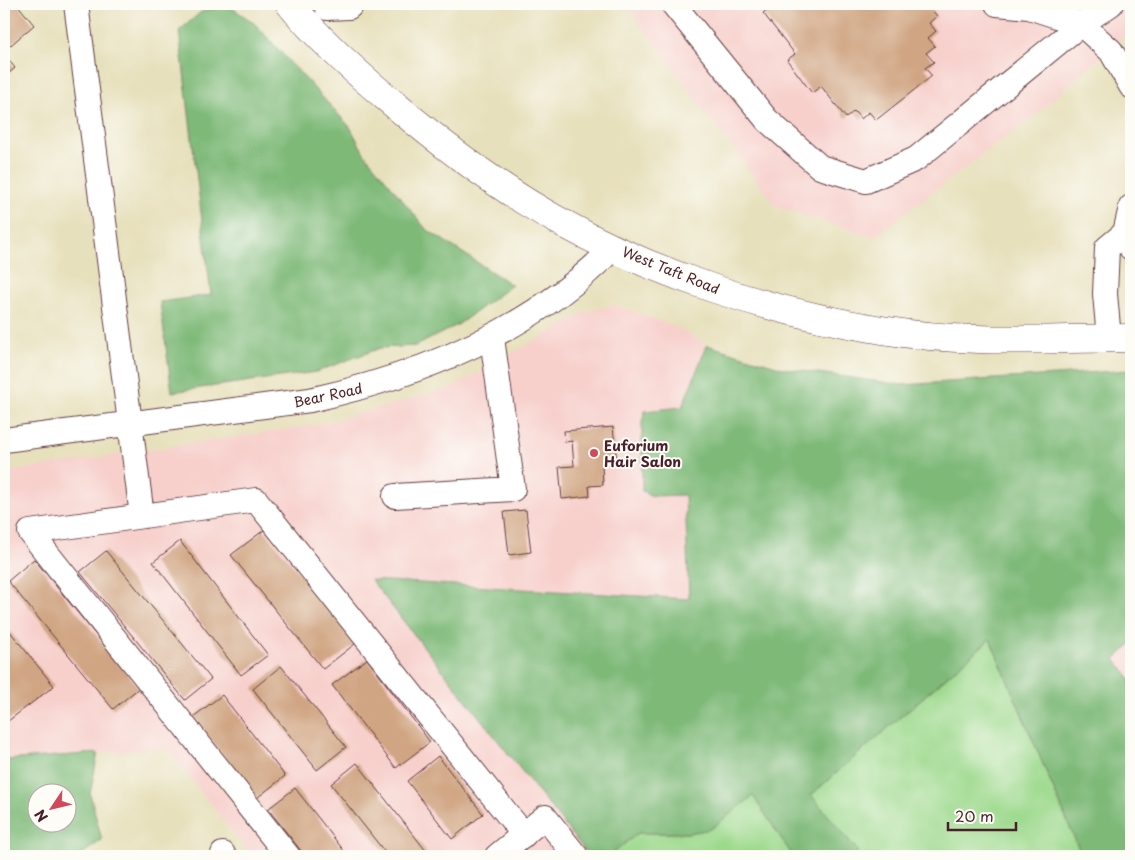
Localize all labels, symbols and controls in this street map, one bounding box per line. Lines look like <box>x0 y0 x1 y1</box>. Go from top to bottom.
street label: West Taft Road <box>619 241 723 299</box>
street label: Bear Road <box>292 377 364 413</box>
place label: Euforium Hair Salon <box>604 435 681 472</box>
marker: Euforium Hair Salon <box>588 447 600 459</box>
north arrow <box>28 782 78 832</box>
scale bar <box>948 800 1015 832</box>
text: 20 m <box>955 804 994 827</box>
text: N <box>29 805 53 826</box>

